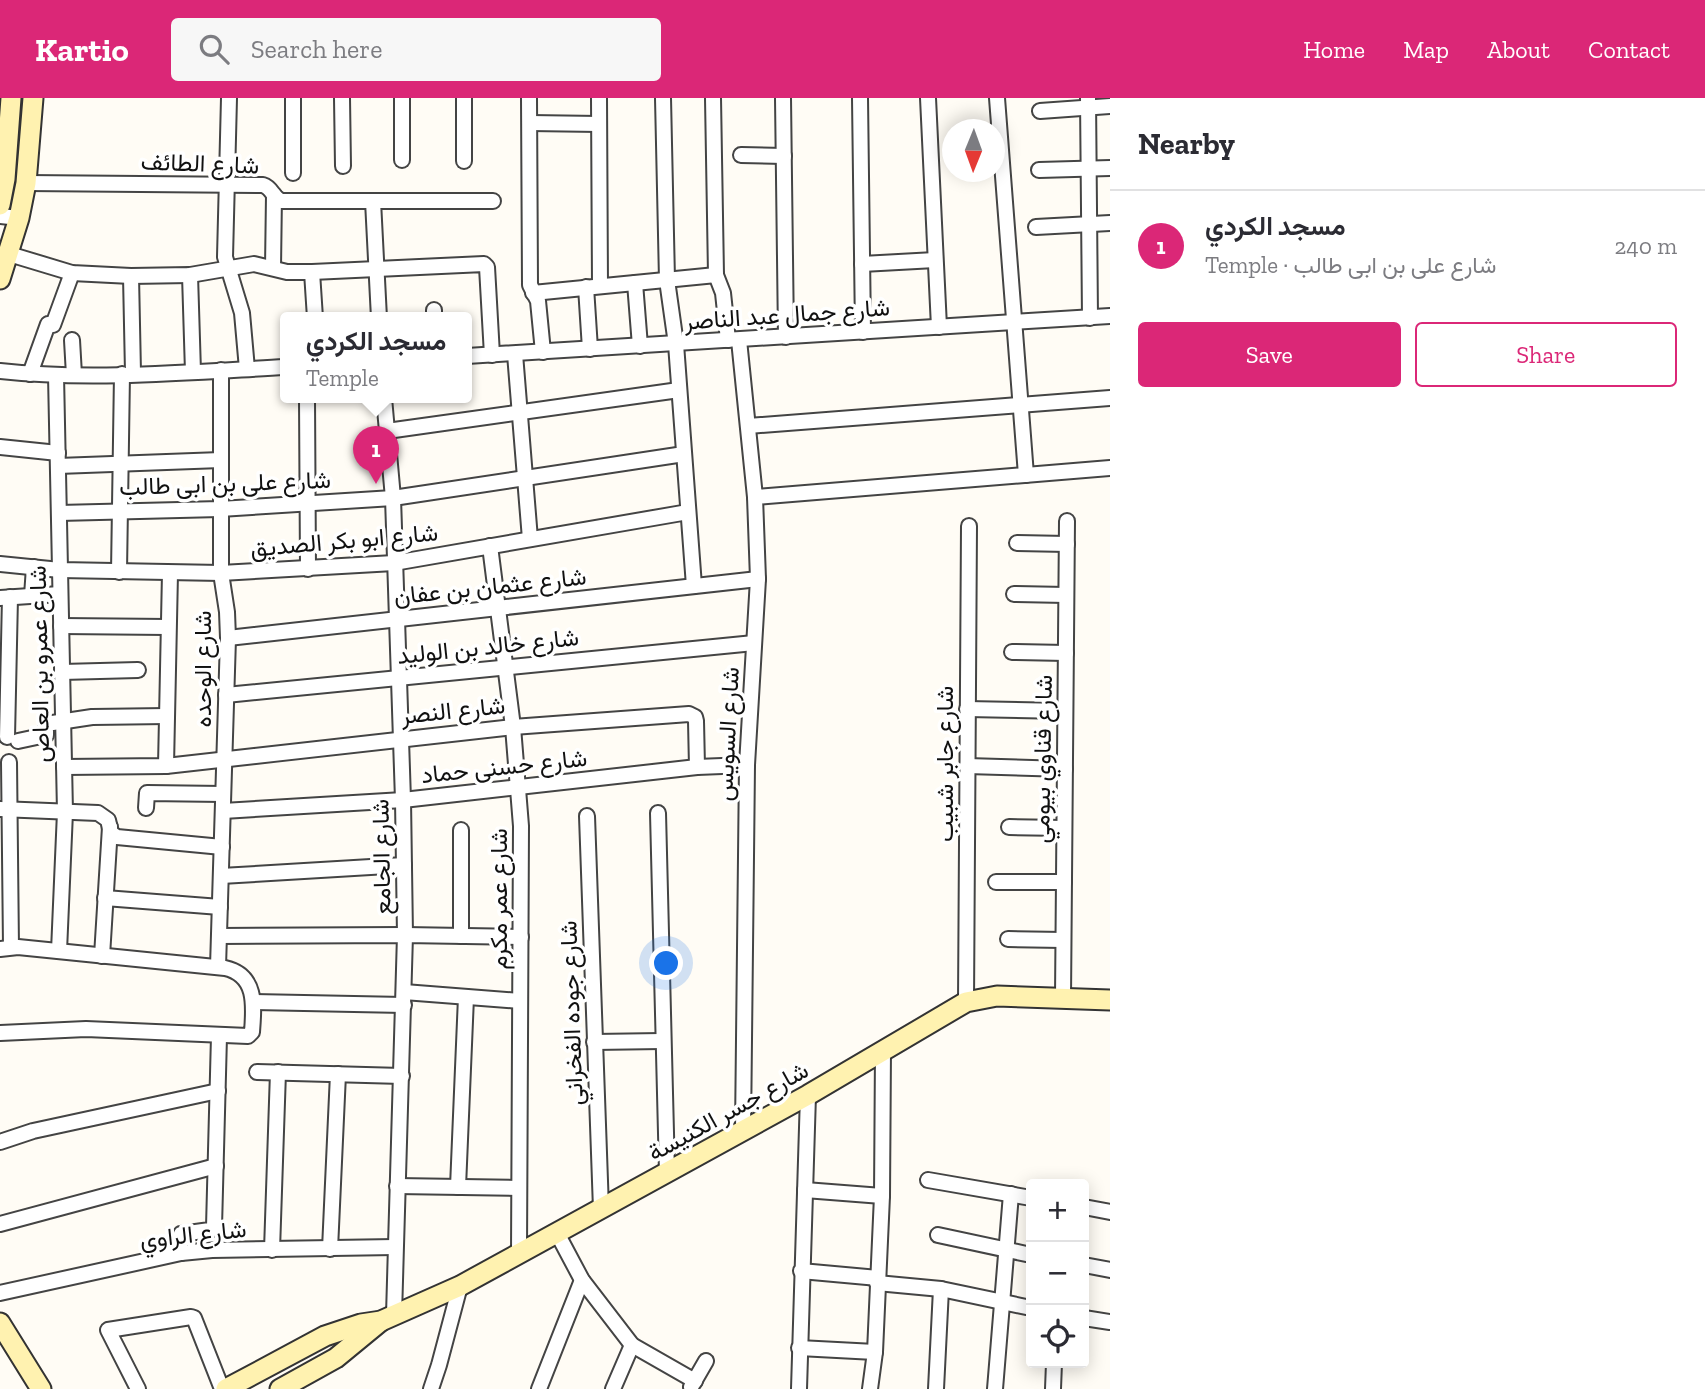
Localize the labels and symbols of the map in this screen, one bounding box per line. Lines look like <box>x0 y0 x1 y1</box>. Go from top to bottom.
north arrow <box>942 119 1005 182</box>
street label: شارع الطائف <box>140 146 260 182</box>
street label: شارع جمال عبد الناصر <box>682 292 891 338</box>
pin: 1 <box>353 426 399 484</box>
street label: شارع على بن ابى طالب <box>119 465 331 503</box>
street label: شارع ابو بكر الصديق <box>249 517 439 565</box>
street label: شارع عثمان بن عفان <box>392 561 588 613</box>
street label: شارع عمرو بن العاص <box>23 565 57 763</box>
street label: شارع الوحده <box>188 611 219 727</box>
street label: شارع خالد بن الوليد <box>396 622 581 672</box>
street label: شارع السويس <box>709 666 747 802</box>
street label: شارع قناوي بيومي <box>1026 674 1063 844</box>
street label: شارع جابر شبيب <box>930 686 961 842</box>
street label: شارع النصر <box>399 690 507 732</box>
street label: شارع حسنى حماد <box>420 743 589 791</box>
street label: شارع الجامع <box>365 799 400 915</box>
street label: شارع عمر مكرم <box>484 828 515 970</box>
street label: شارع جوده الفخراني <box>553 920 594 1106</box>
your location <box>649 946 683 980</box>
street label: شارع جسر الكنيسة <box>643 1055 814 1169</box>
street label: شارع الراوي <box>138 1214 248 1259</box>

